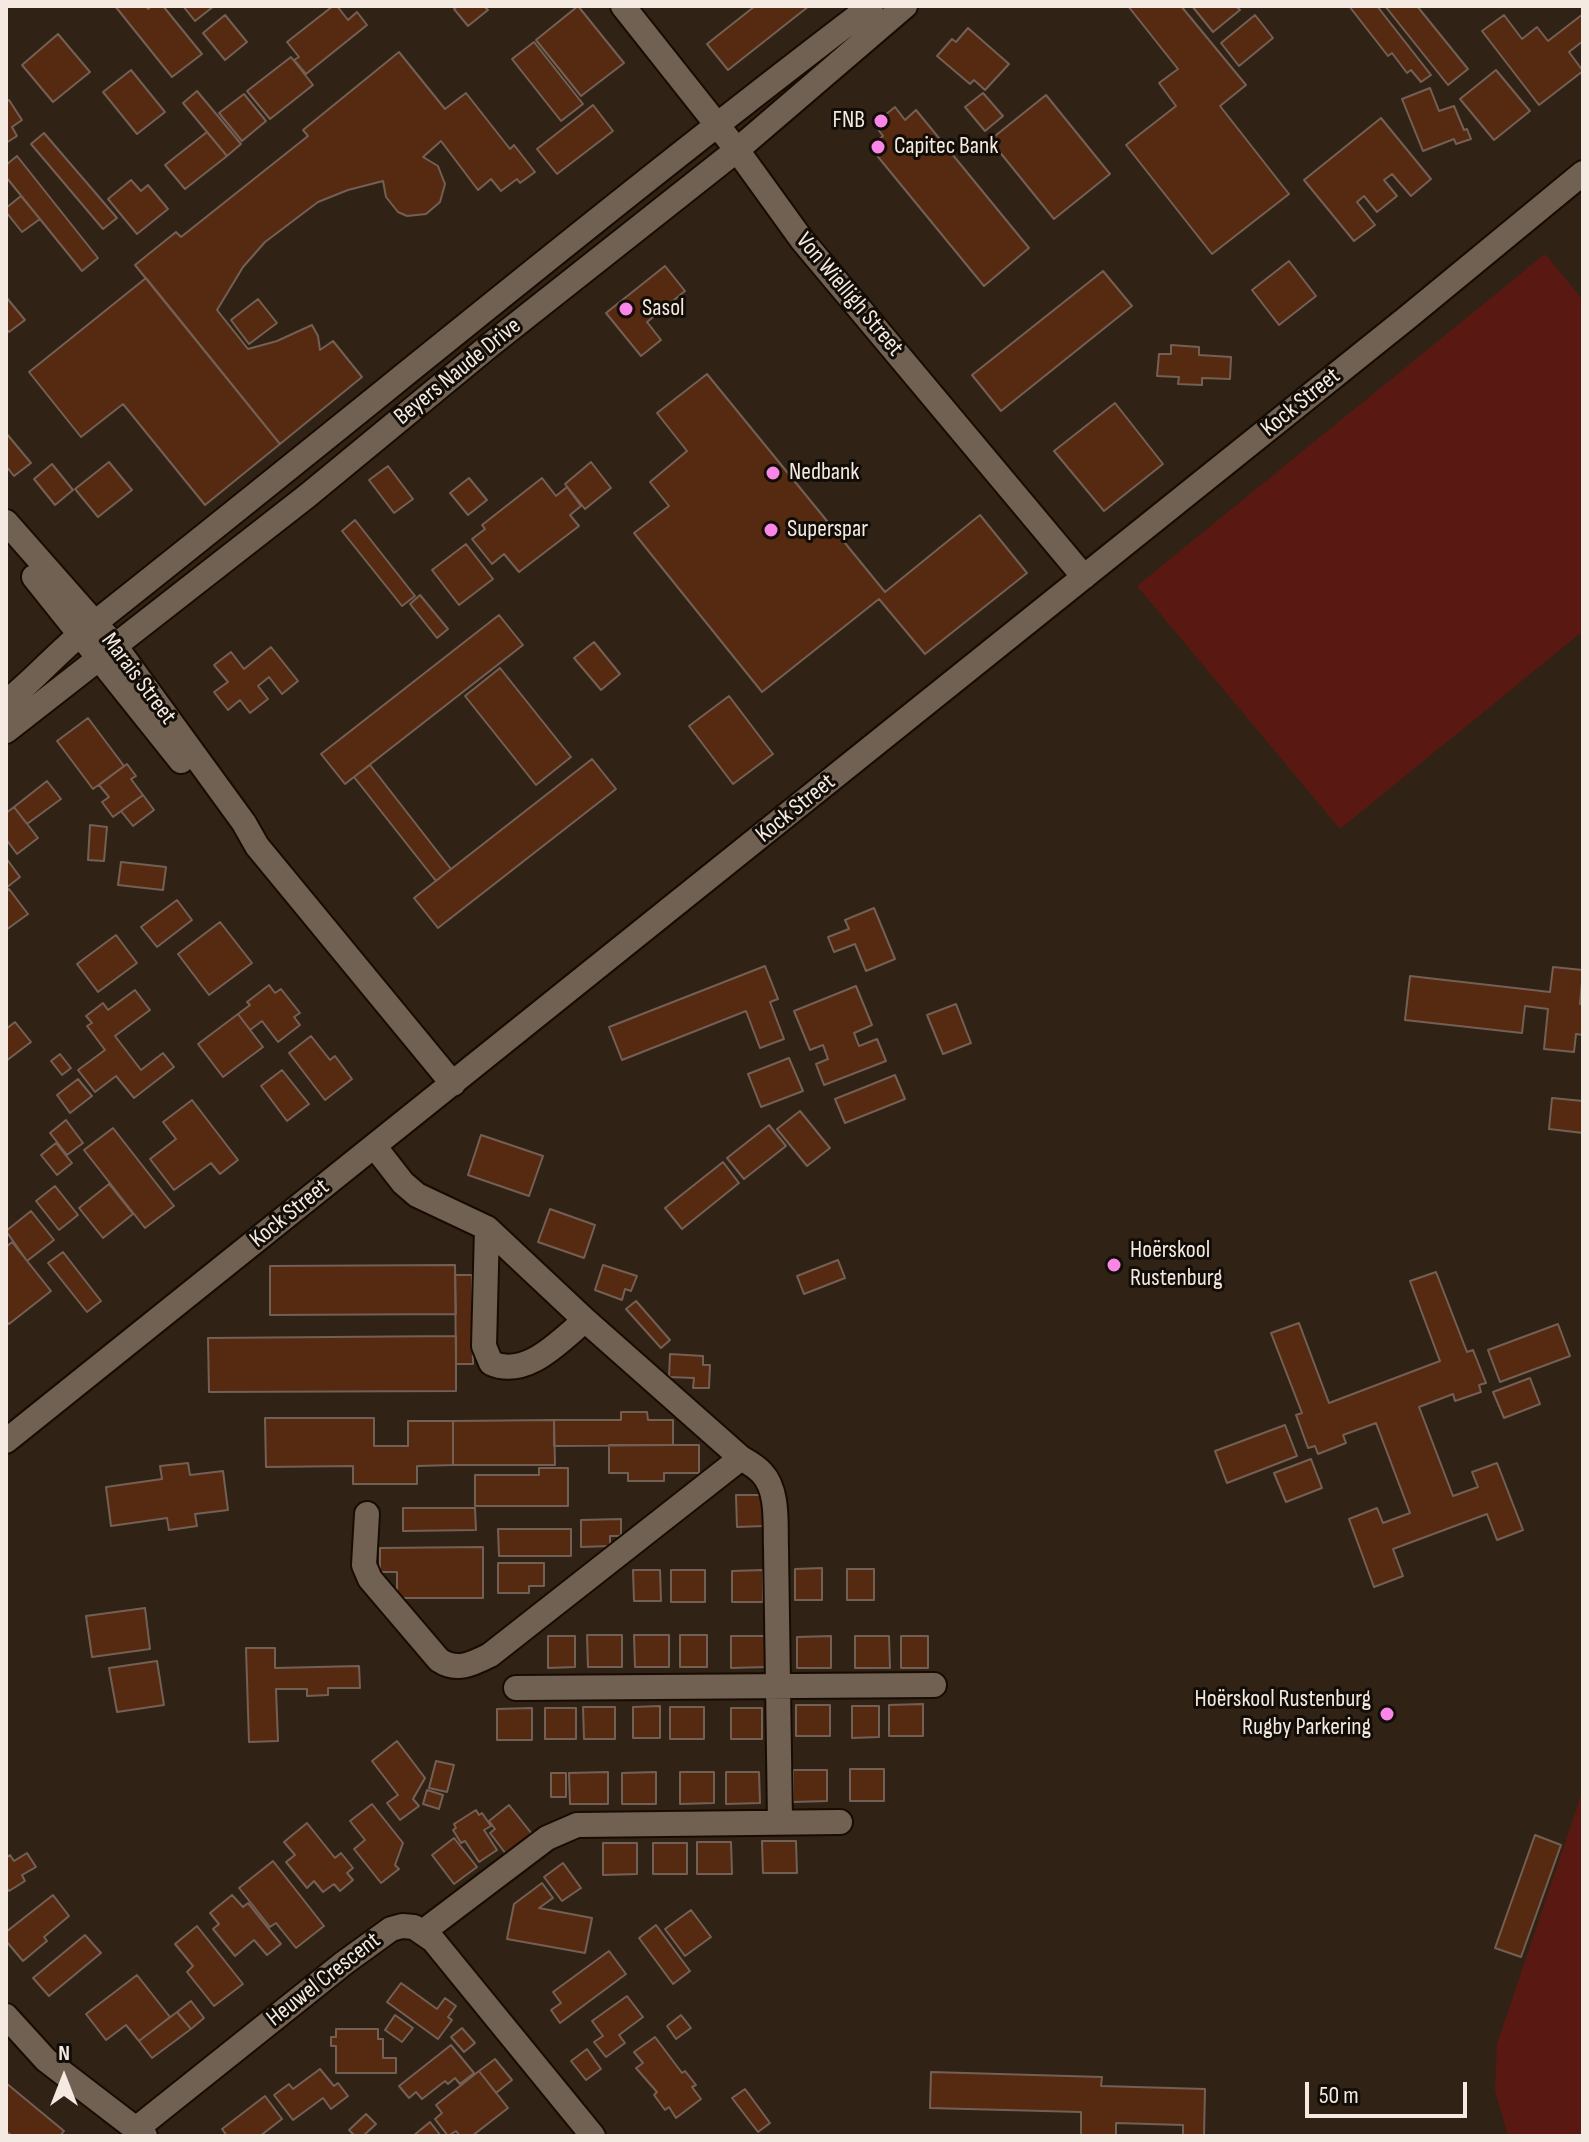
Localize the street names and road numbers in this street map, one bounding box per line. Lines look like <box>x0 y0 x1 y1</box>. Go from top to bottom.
street label: Von Wielligh Street <box>789 228 909 362</box>
street label: Beyers Naude Drive <box>389 312 527 432</box>
street label: Kock Street <box>1256 362 1346 444</box>
street label: Marais Street <box>94 628 182 730</box>
street label: Kock Street <box>751 768 841 850</box>
street label: Kock Street <box>245 1173 335 1255</box>
street label: Heuwel Crescent <box>261 1927 387 2033</box>

